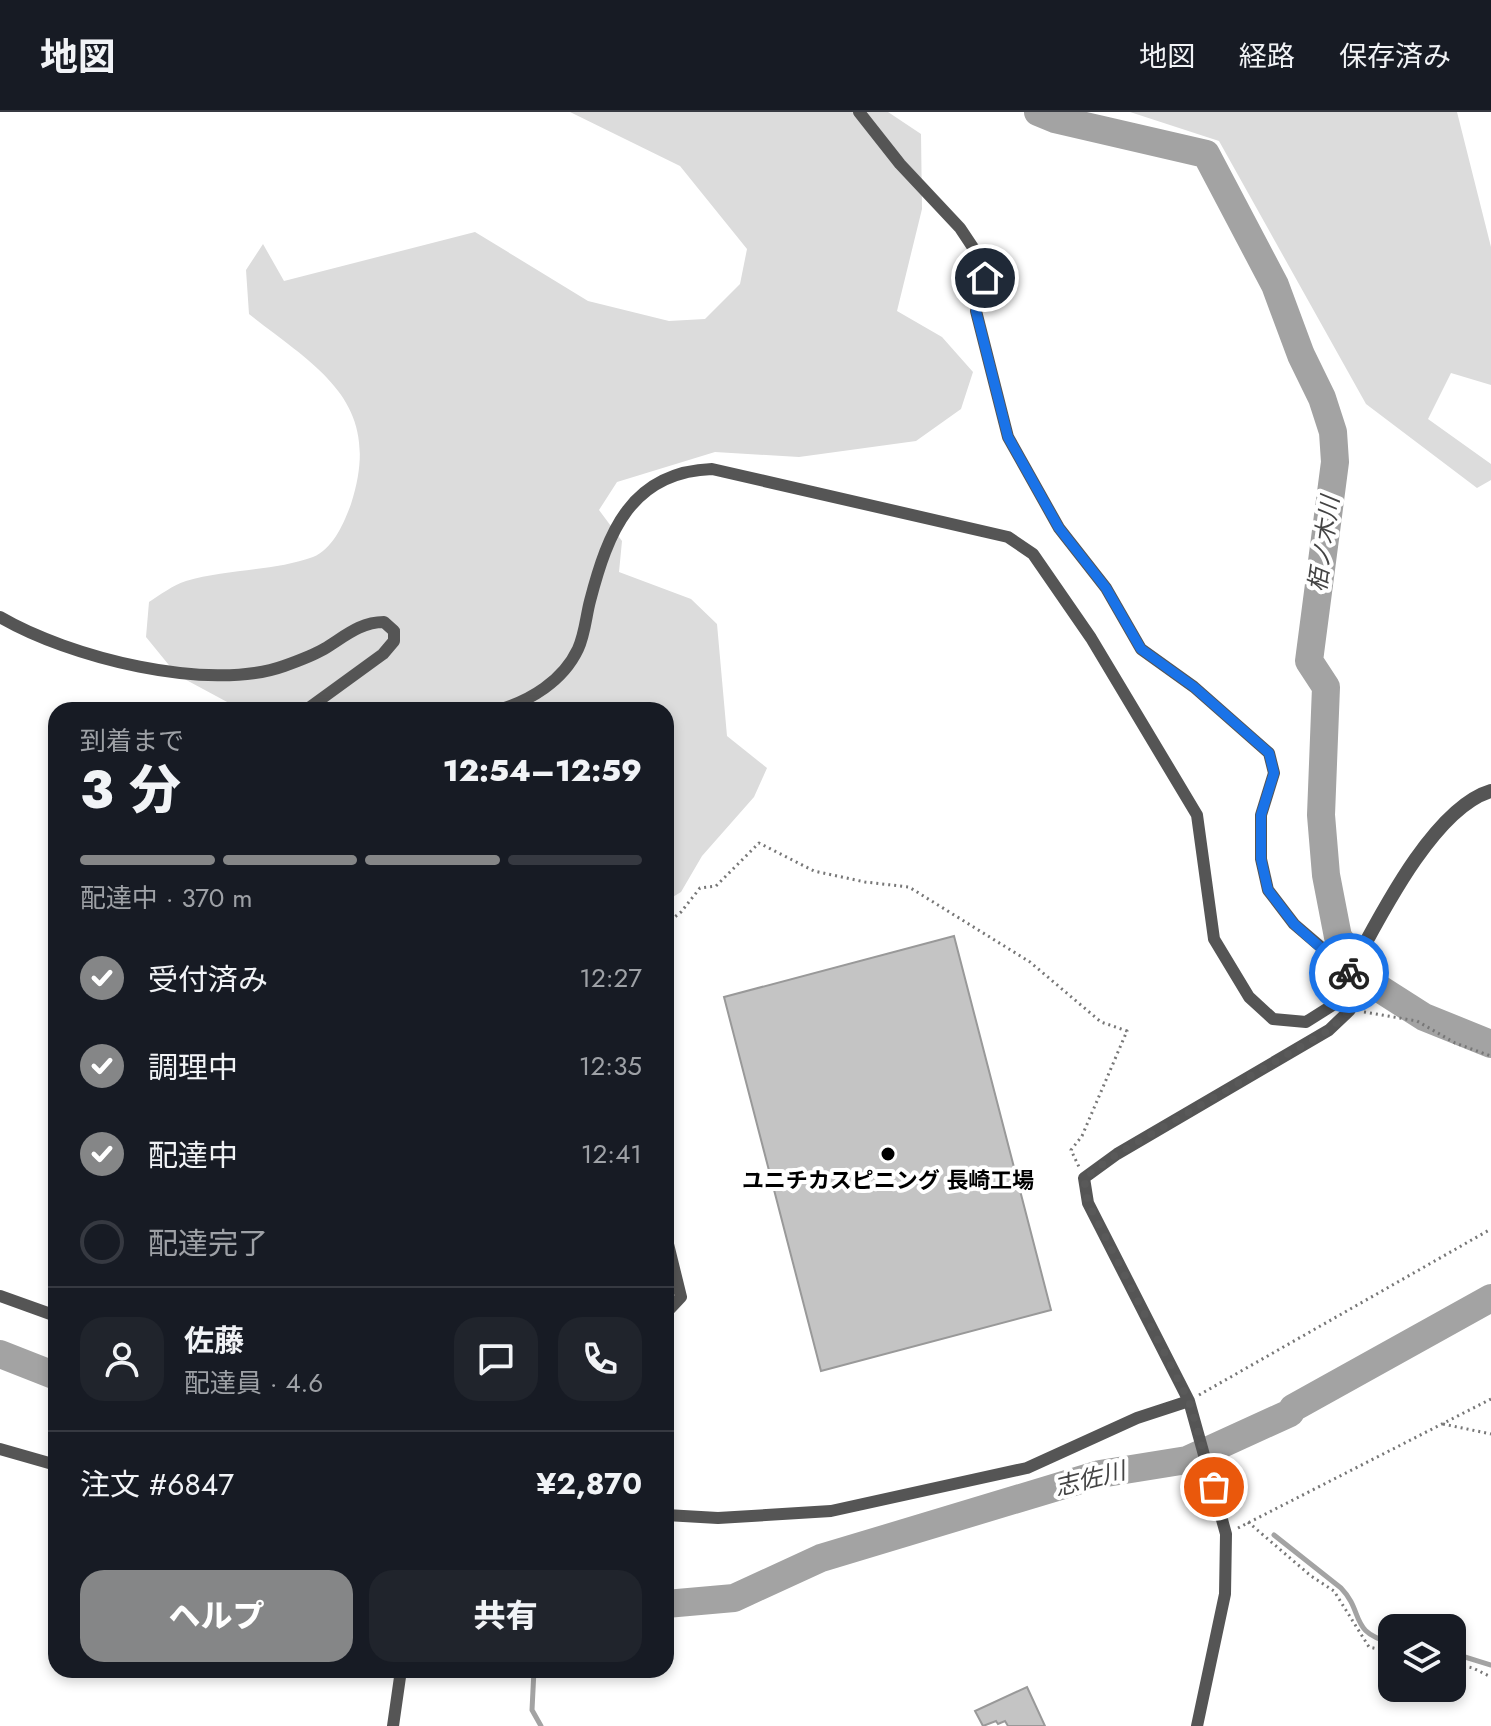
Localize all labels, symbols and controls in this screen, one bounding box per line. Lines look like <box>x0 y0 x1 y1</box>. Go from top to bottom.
text: 地図 <box>40 29 116 84</box>
text: 地図 <box>1139 36 1195 77</box>
text: 経路 <box>1239 36 1295 77</box>
text: 保存済み <box>1339 36 1451 77</box>
pin <box>951 244 1019 312</box>
icon: home <box>963 256 1007 300</box>
water label: 栢ノ木川 <box>1299 491 1348 594</box>
text: 到着まで <box>80 722 184 760</box>
text: 12:54–12:59 <box>443 749 642 792</box>
text: 3 分 <box>80 752 181 828</box>
text: 配達中 · 370 m <box>80 879 253 917</box>
courier <box>1309 933 1389 1013</box>
icon: bike <box>1327 951 1371 995</box>
icon: check <box>80 956 124 1000</box>
text: 受付済み <box>148 958 268 1001</box>
text: 12:27 <box>579 959 642 997</box>
icon: check <box>80 1044 124 1088</box>
text: 調理中 <box>148 1046 238 1089</box>
text: 12:35 <box>579 1047 642 1085</box>
icon: check <box>80 1132 124 1176</box>
text: 配達中 <box>148 1134 238 1177</box>
text: 12:41 <box>581 1135 642 1173</box>
marker: ユニチカスピニング 長崎工場 <box>879 1145 897 1163</box>
place label: ユニチカスピニング 長崎工場 <box>742 1164 1034 1196</box>
text: 配達完了 <box>148 1222 268 1265</box>
button: person <box>80 1317 164 1401</box>
button: chat <box>454 1317 538 1401</box>
button: phone <box>558 1317 642 1401</box>
text: 佐藤 <box>184 1319 244 1362</box>
text: 配達員 · 4.6 <box>184 1364 323 1402</box>
water label: 志佐川 <box>1051 1452 1132 1504</box>
pin <box>1180 1453 1248 1521</box>
text: ¥2,870 <box>536 1462 642 1505</box>
text: 注文 #6847 <box>80 1463 234 1506</box>
icon: bag <box>1192 1465 1236 1509</box>
button: ヘルプ <box>80 1570 353 1662</box>
button: 共有 <box>369 1570 642 1662</box>
map controls <box>1378 1614 1466 1702</box>
button: layers <box>1378 1614 1466 1702</box>

